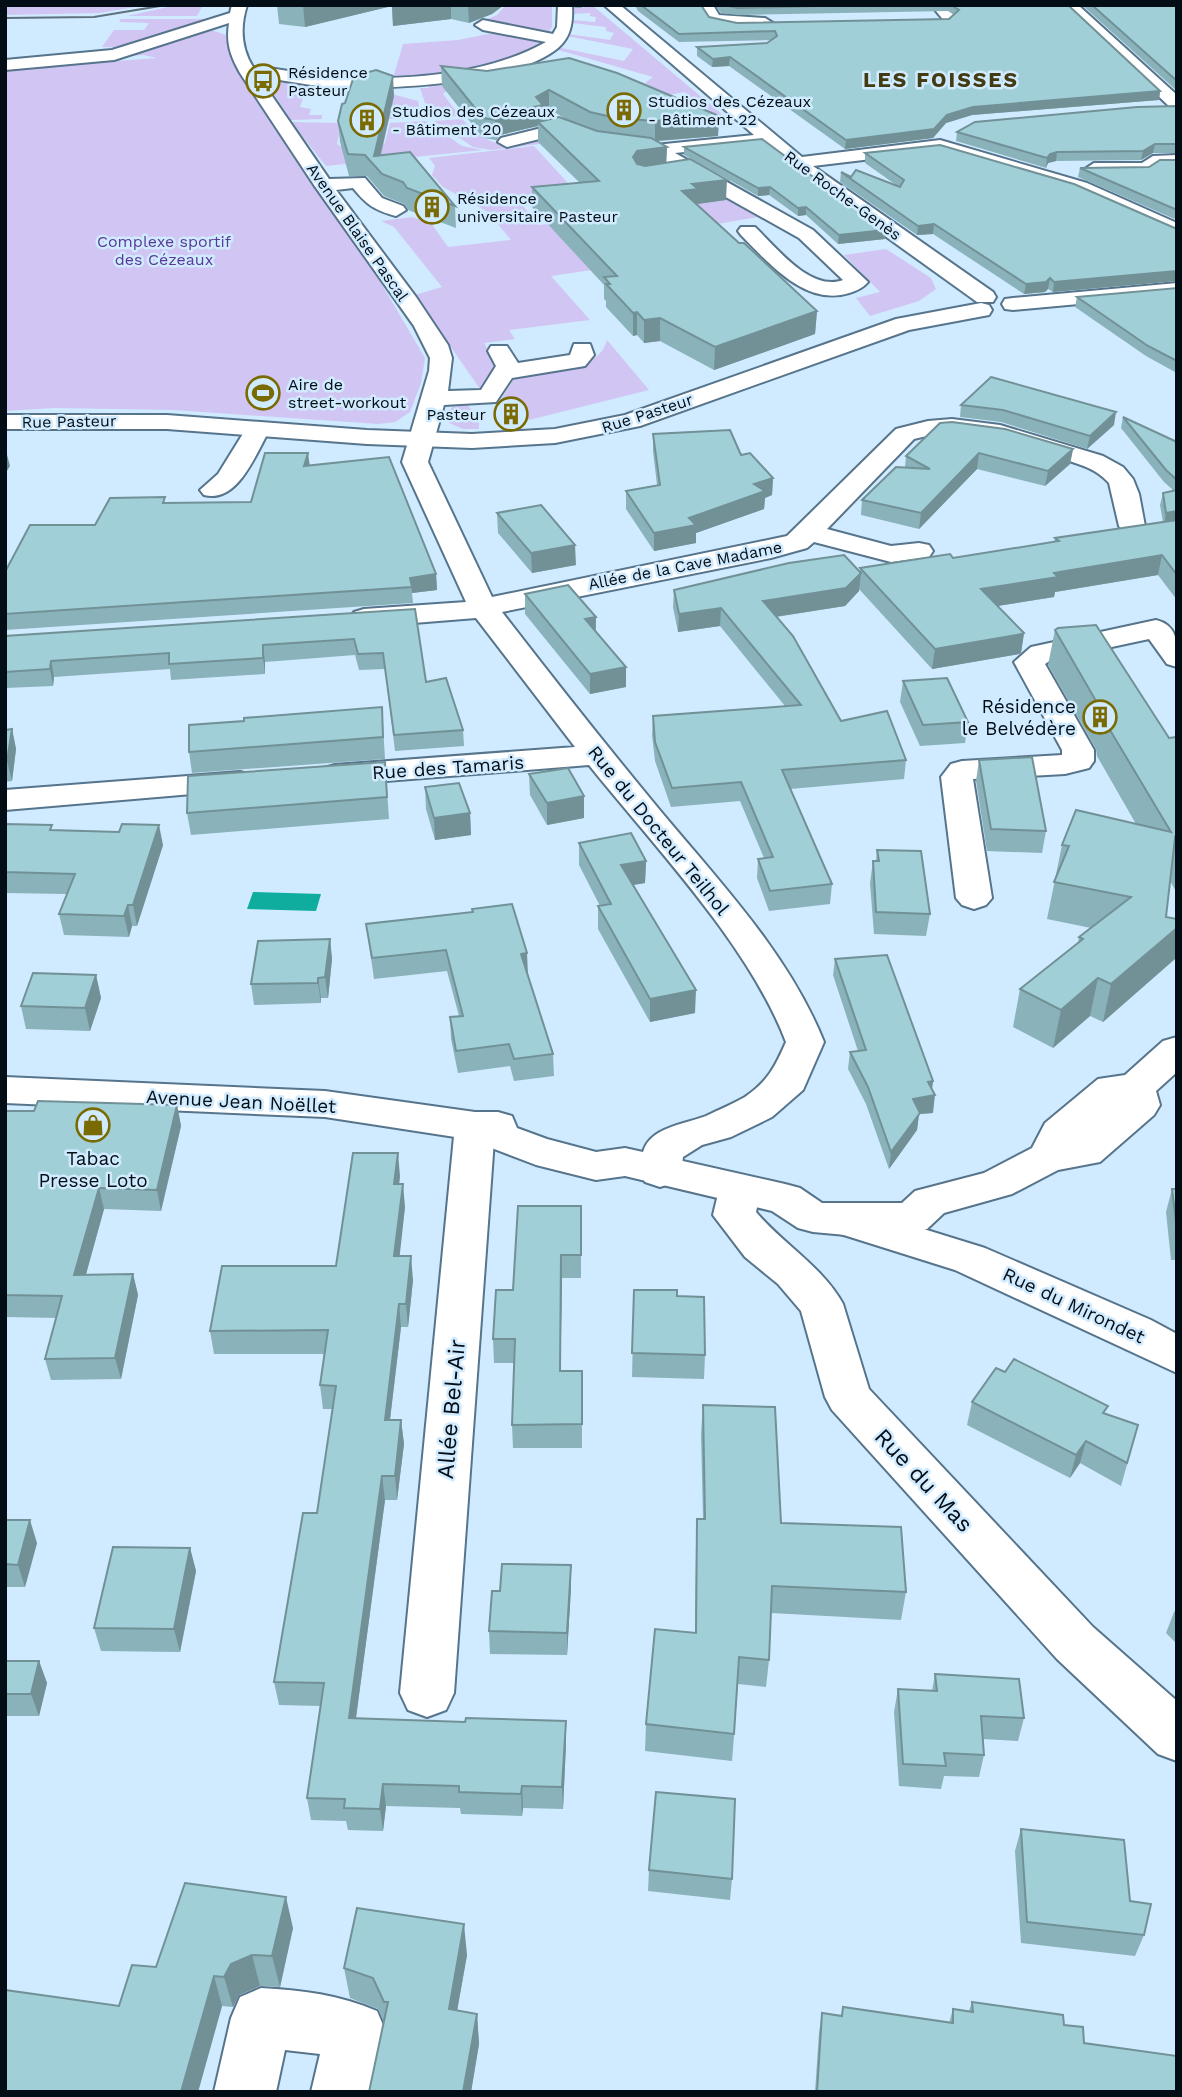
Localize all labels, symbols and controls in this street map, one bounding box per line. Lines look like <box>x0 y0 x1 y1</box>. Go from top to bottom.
bus stop icon: Résidence Pasteur <box>244 62 282 100</box>
place label: Résidence Pasteur <box>288 63 368 100</box>
district label: LES FOISSES <box>863 67 1019 92</box>
building icon: Studios des Cézeaux - Bâtiment 22 <box>605 91 643 129</box>
place label: Studios des Cézeaux - Bâtiment 22 <box>648 92 811 129</box>
building icon: Studios des Cézeaux - Bâtiment 20 <box>348 101 386 139</box>
place label: Studios des Cézeaux - Bâtiment 20 <box>392 102 555 139</box>
street label: Rue Roche-Genès <box>781 147 905 244</box>
street label: Avenue Blaise Pascal <box>303 160 412 305</box>
building icon: Résidence universitaire Pasteur <box>413 188 451 226</box>
place label: Résidence universitaire Pasteur <box>457 189 618 226</box>
park label: Complexe sportif des Cézeaux <box>97 232 232 269</box>
sports icon: Aire de street-workout <box>244 374 282 412</box>
place label: Aire de street-workout <box>288 375 407 412</box>
street label: Rue Pasteur <box>599 390 696 437</box>
building icon: Pasteur <box>492 395 530 433</box>
place label: Pasteur <box>426 405 486 424</box>
street label: Rue Pasteur <box>22 411 117 432</box>
street label: Allée de la Cave Madame <box>587 537 784 594</box>
place label: Résidence le Belvédère <box>962 695 1076 740</box>
building icon: Résidence le Belvédère <box>1081 698 1119 736</box>
street label: Rue du Docteur Teilhol <box>583 741 734 920</box>
street label: Rue des Tamaris <box>371 751 525 784</box>
street label: Avenue Jean Noëllet <box>145 1085 337 1118</box>
shop icon: Tabac Presse Loto <box>74 1106 112 1144</box>
place label: Tabac Presse Loto <box>38 1147 148 1192</box>
street label: Rue du Mirondet <box>999 1262 1149 1348</box>
street label: Allée Bel-Air <box>432 1338 471 1480</box>
street label: Rue du Mas <box>869 1423 978 1538</box>

